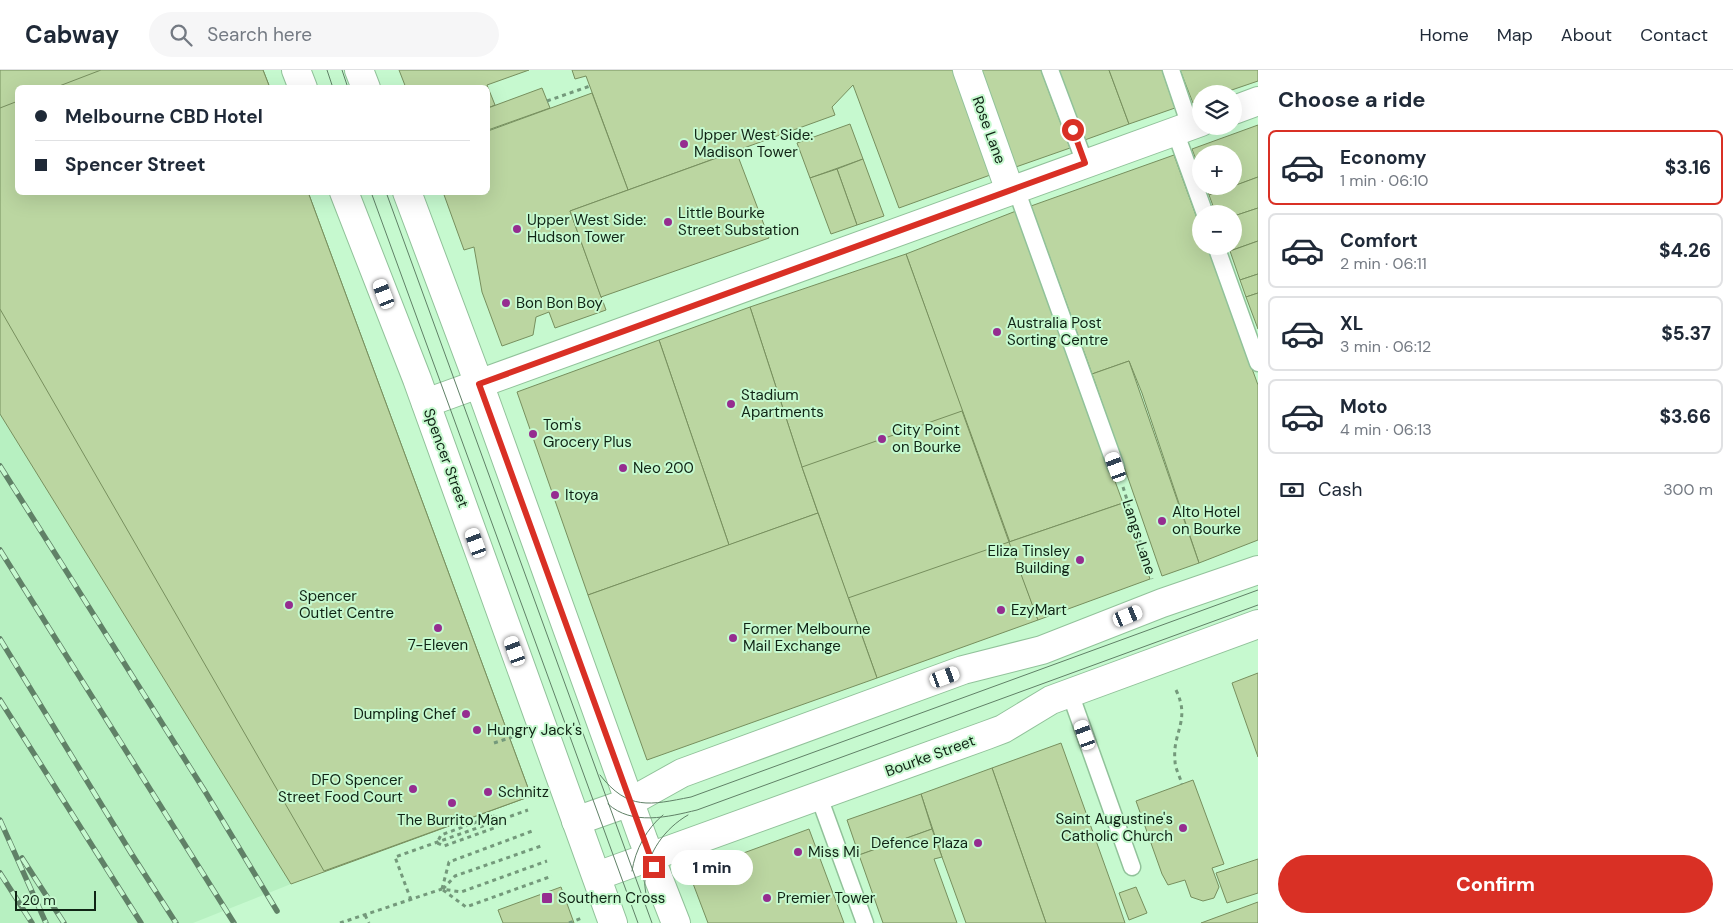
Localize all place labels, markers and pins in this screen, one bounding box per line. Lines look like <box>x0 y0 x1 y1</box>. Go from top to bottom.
place label: Upper West Side: Madison Tower <box>694 125 813 162</box>
marker: Upper West Side: Madison Tower <box>678 138 690 150</box>
place label: Little Bourke Street Substation <box>678 203 799 240</box>
place label: Upper West Side: Hudson Tower <box>527 210 646 247</box>
marker: Little Bourke Street Substation <box>662 216 674 228</box>
marker: Upper West Side: Hudson Tower <box>511 223 523 235</box>
place label: Bon Bon Boy <box>516 293 603 313</box>
marker: Bon Bon Boy <box>500 297 512 309</box>
place label: Australia Post Sorting Centre <box>1007 313 1108 350</box>
marker: Australia Post Sorting Centre <box>991 326 1003 338</box>
place label: Stadium Apartments <box>741 385 824 422</box>
marker: Stadium Apartments <box>725 398 737 410</box>
place label: Tom's Grocery Plus <box>543 415 632 452</box>
place label: City Point on Bourke <box>892 420 961 457</box>
marker: Tom's Grocery Plus <box>527 428 539 440</box>
marker: City Point on Bourke <box>876 433 888 445</box>
place label: Neo 200 <box>633 458 694 478</box>
marker: Neo 200 <box>617 462 629 474</box>
place label: Itoya <box>565 485 599 505</box>
marker: Itoya <box>549 489 561 501</box>
place label: Alto Hotel on Bourke <box>1172 502 1241 539</box>
marker: Alto Hotel on Bourke <box>1156 515 1168 527</box>
place label: Eliza Tinsley Building <box>987 541 1071 578</box>
marker: Eliza Tinsley Building <box>1074 554 1086 566</box>
place label: Spencer Outlet Centre <box>299 586 394 623</box>
marker: Spencer Outlet Centre <box>283 599 295 611</box>
place label: EzyMart <box>1011 600 1067 620</box>
marker: EzyMart <box>995 604 1007 616</box>
place label: Former Melbourne Mail Exchange <box>743 619 871 656</box>
marker: 7-Eleven <box>432 622 444 634</box>
marker: Former Melbourne Mail Exchange <box>727 632 739 644</box>
place label: 7-Eleven <box>408 635 468 655</box>
place label: Dumpling Chef <box>353 704 456 724</box>
marker: Dumpling Chef <box>460 708 472 720</box>
place label: Hungry Jack's <box>487 720 582 740</box>
marker: Hungry Jack's <box>471 724 483 736</box>
place label: DFO Spencer Street Food Court <box>278 770 403 807</box>
place label: Schnitz <box>498 782 549 802</box>
marker: DFO Spencer Street Food Court <box>407 783 419 795</box>
marker: Schnitz <box>482 786 494 798</box>
marker: The Burrito Man <box>446 797 458 809</box>
place label: Saint Augustine's Catholic Church <box>1056 809 1173 846</box>
place label: The Burrito Man <box>397 810 507 830</box>
marker: Saint Augustine's Catholic Church <box>1177 822 1189 834</box>
place label: Defence Plaza <box>871 833 968 853</box>
marker: Defence Plaza <box>972 837 984 849</box>
place label: Miss Mi <box>808 842 859 862</box>
marker: Miss Mi <box>792 846 804 858</box>
place label: Southern Cross <box>558 888 665 908</box>
place label: Premier Tower <box>777 888 876 908</box>
marker: Southern Cross <box>540 891 554 905</box>
marker: Premier Tower <box>761 892 773 904</box>

